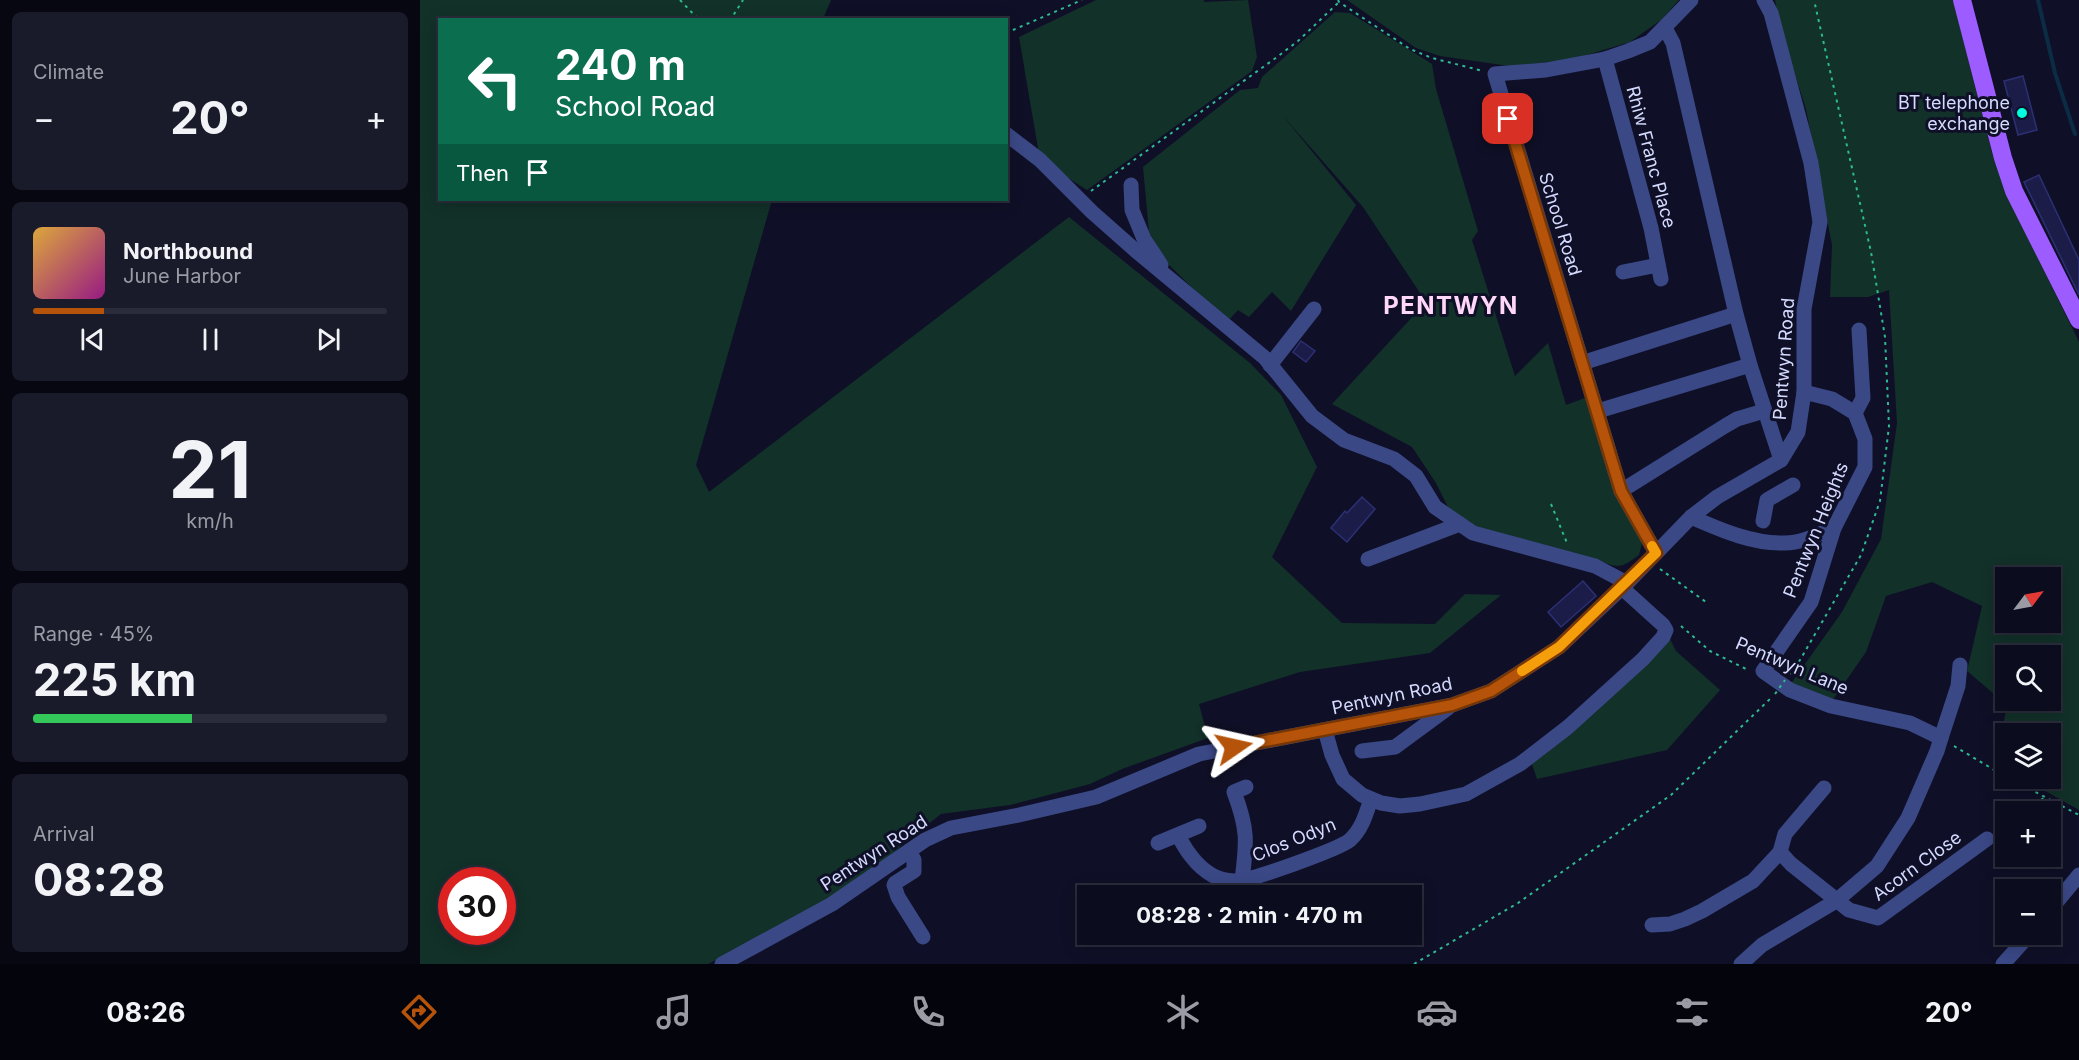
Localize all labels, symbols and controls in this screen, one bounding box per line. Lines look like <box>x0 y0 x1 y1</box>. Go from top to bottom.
text: 240 m <box>555 39 686 90</box>
icon: left <box>456 42 534 120</box>
text: Climate <box>33 60 104 84</box>
street label: Rhiw Franc Place <box>1622 84 1681 230</box>
text: 20° <box>170 90 250 145</box>
text: School Road <box>555 90 715 123</box>
place label: BT telephone exchange <box>1898 92 2010 134</box>
pin <box>1482 93 1533 144</box>
text: − <box>33 98 55 138</box>
text: + <box>365 98 387 138</box>
icon: arrive <box>1491 102 1524 135</box>
marker: BT telephone exchange <box>2015 106 2029 120</box>
icon: arrive <box>521 156 554 189</box>
text: Then <box>456 160 509 186</box>
street label: School Road <box>1535 170 1586 278</box>
text: Northbound <box>123 238 253 264</box>
text: June Harbor <box>123 264 241 288</box>
district label: PENTWYN <box>1383 291 1519 320</box>
street label: Pentwyn Road <box>1769 297 1798 421</box>
icon: previous <box>76 323 109 356</box>
icon: pause <box>194 323 227 356</box>
icon: next <box>312 323 345 356</box>
text: 21 <box>169 422 251 517</box>
street label: Pentwyn Heights <box>1779 459 1852 601</box>
text: km/h <box>186 509 234 533</box>
north arrow <box>1995 567 2061 633</box>
map controls <box>1995 567 2061 945</box>
text: Range · 45% <box>33 622 154 646</box>
street label: Pentwyn Lane <box>1733 632 1852 699</box>
button: search <box>1995 645 2061 711</box>
text: 225 km <box>33 652 196 707</box>
street label: Pentwyn Road <box>1330 672 1454 719</box>
position arrow <box>1202 715 1266 779</box>
button: layers <box>1995 723 2061 789</box>
button: + <box>1995 801 2061 867</box>
street label: Pentwyn Road <box>817 810 931 895</box>
street label: Clos Odyn <box>1249 813 1339 866</box>
text: Arrival <box>33 822 95 846</box>
street label: Acorn Close <box>1868 826 1965 905</box>
text: 08:28 <box>33 852 165 907</box>
speed limit sign: 30 <box>438 867 516 945</box>
button: − <box>1995 879 2061 945</box>
text: 08:28 · 2 min · 470 m <box>1136 902 1363 928</box>
icon: directions <box>398 991 440 1033</box>
icon: music <box>653 991 695 1033</box>
icon: phone <box>907 991 949 1033</box>
icon: climate <box>1162 991 1204 1033</box>
icon: car <box>1416 991 1458 1033</box>
icon: filters <box>1671 991 1713 1033</box>
text: 08:26 <box>106 996 186 1029</box>
text: 20° <box>1925 996 1973 1029</box>

